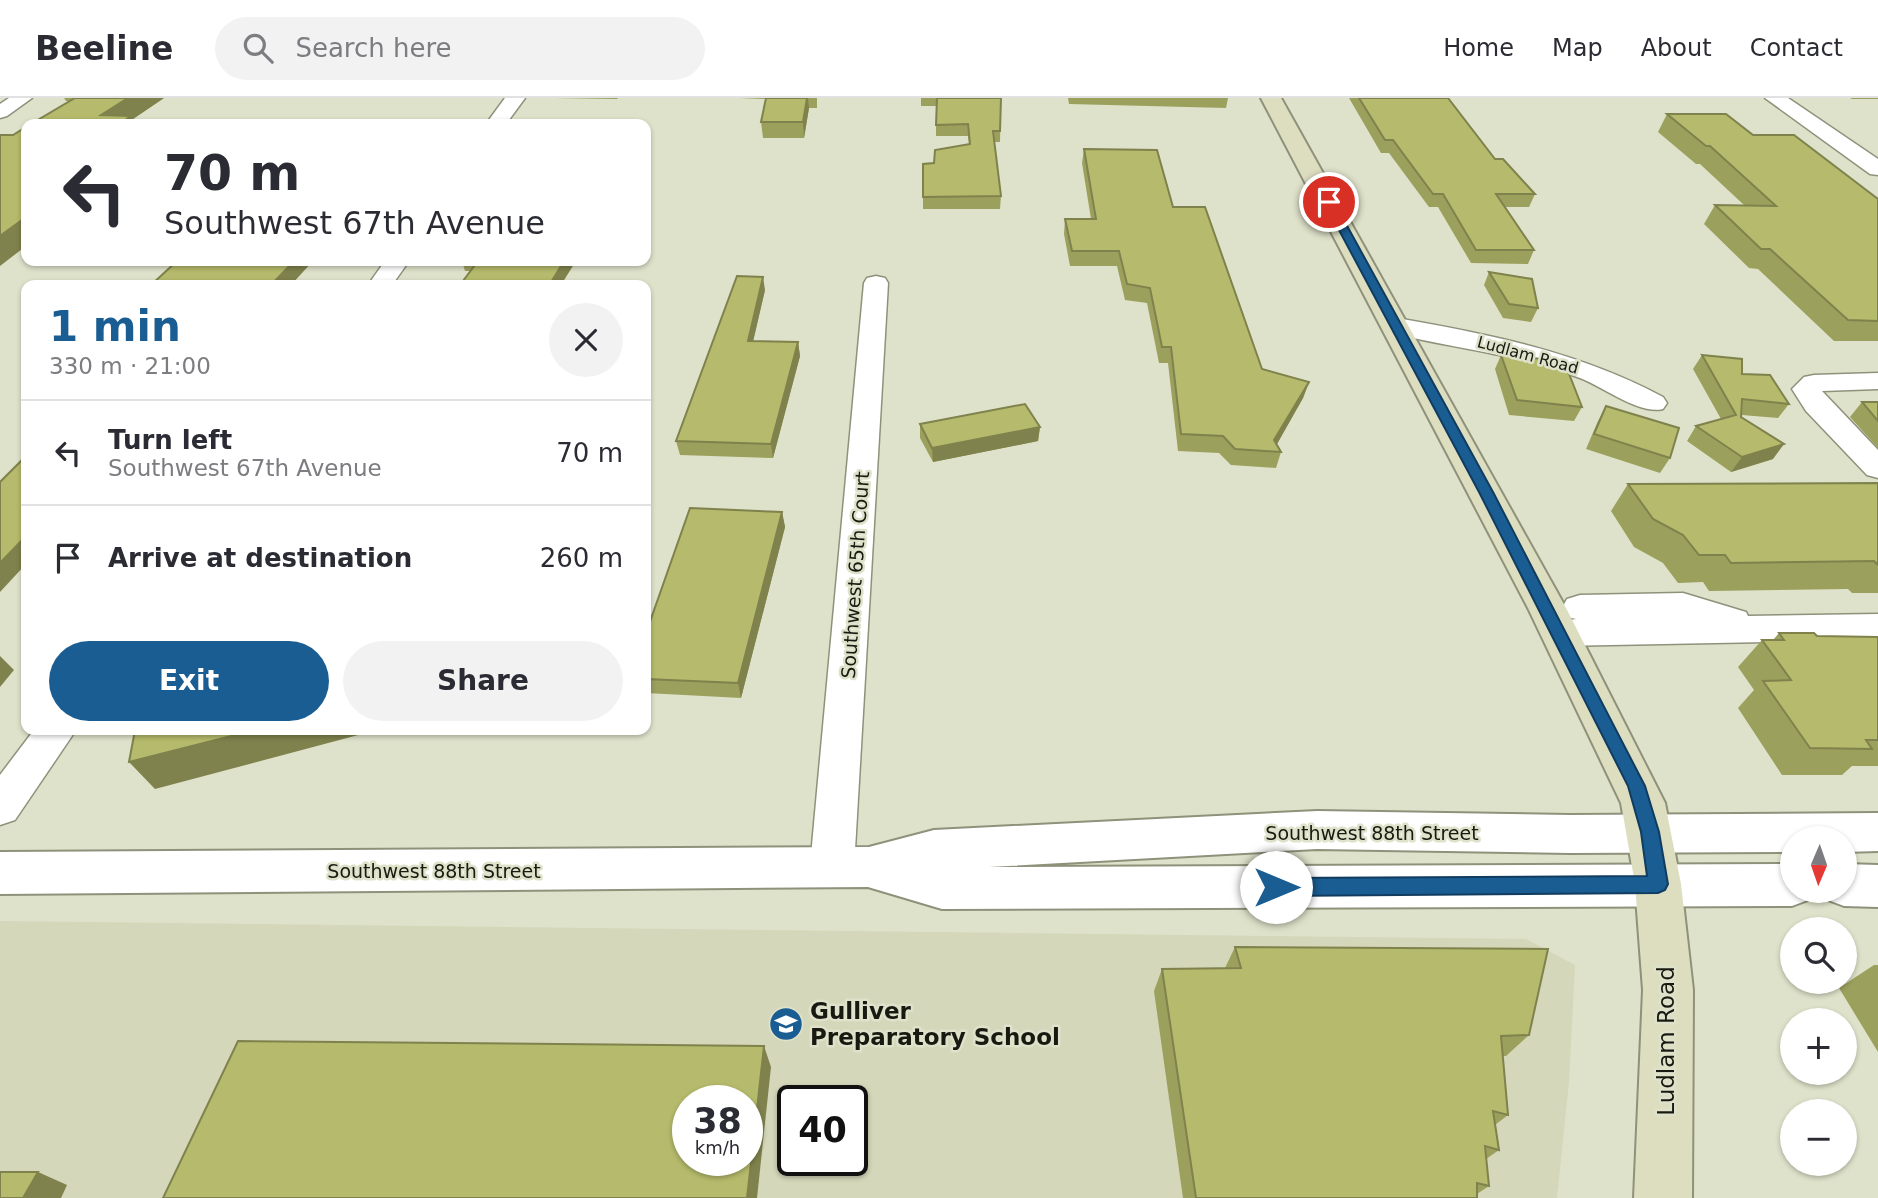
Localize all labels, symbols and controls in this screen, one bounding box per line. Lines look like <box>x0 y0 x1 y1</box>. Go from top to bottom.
search box <box>215 17 705 80</box>
text: Beeline <box>35 29 173 68</box>
icon: search <box>239 29 277 67</box>
text: Search here <box>295 33 452 63</box>
text: Home <box>1443 34 1514 62</box>
text: Map <box>1552 34 1603 62</box>
text: About <box>1641 34 1712 62</box>
text: Contact <box>1750 34 1843 62</box>
text: 70 m <box>164 145 300 202</box>
icon: left <box>49 147 140 238</box>
pin <box>1299 172 1359 232</box>
icon: arrive <box>1310 183 1348 221</box>
text: Southwest 67th Avenue <box>164 204 545 242</box>
text: 1 min <box>49 302 181 351</box>
button: close <box>549 303 623 377</box>
street label: Ludlam Road <box>1475 332 1581 378</box>
text: 330 m · 21:00 <box>49 353 211 379</box>
text: Turn left <box>108 425 232 455</box>
icon: left <box>49 434 87 472</box>
text: 70 m <box>556 438 623 468</box>
text: Southwest 67th Avenue <box>108 455 382 481</box>
street label: Southwest 65th Court <box>837 471 873 679</box>
icon: arrive <box>49 539 87 577</box>
text: Arrive at destination <box>108 543 412 573</box>
text: 260 m <box>540 543 623 573</box>
button: Exit <box>49 641 329 721</box>
button: Share <box>343 641 623 721</box>
street label: Southwest 88th Street <box>1265 822 1479 844</box>
north arrow <box>1780 826 1857 903</box>
map controls <box>1780 826 1857 1176</box>
position arrow <box>1239 850 1313 924</box>
street label: Southwest 88th Street <box>327 860 541 882</box>
button: search <box>1780 917 1857 994</box>
street label: Ludlam Road <box>1653 966 1679 1116</box>
place label: Gulliver Preparatory School <box>810 998 1060 1050</box>
school or university icon: Gulliver Preparatory School <box>767 1005 805 1043</box>
button: + <box>1780 1008 1857 1085</box>
speed limit sign: 40 <box>777 1085 868 1176</box>
button: − <box>1780 1099 1857 1176</box>
text: 38 <box>693 1101 742 1141</box>
text: km/h <box>695 1137 740 1158</box>

